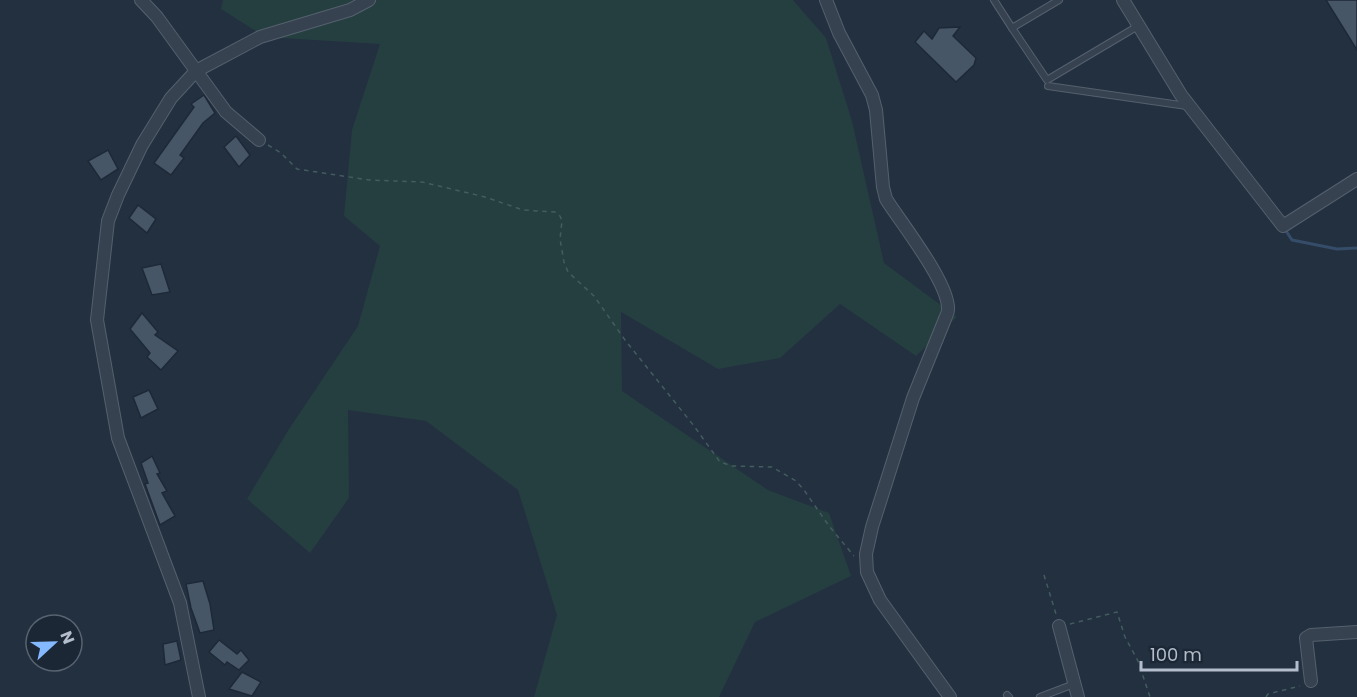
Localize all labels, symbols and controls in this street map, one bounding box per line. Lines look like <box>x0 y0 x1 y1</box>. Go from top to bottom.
north arrow <box>24 613 84 673</box>
text: N <box>55 628 80 647</box>
scale bar <box>1141 634 1297 672</box>
text: 100 m <box>1150 642 1202 667</box>

